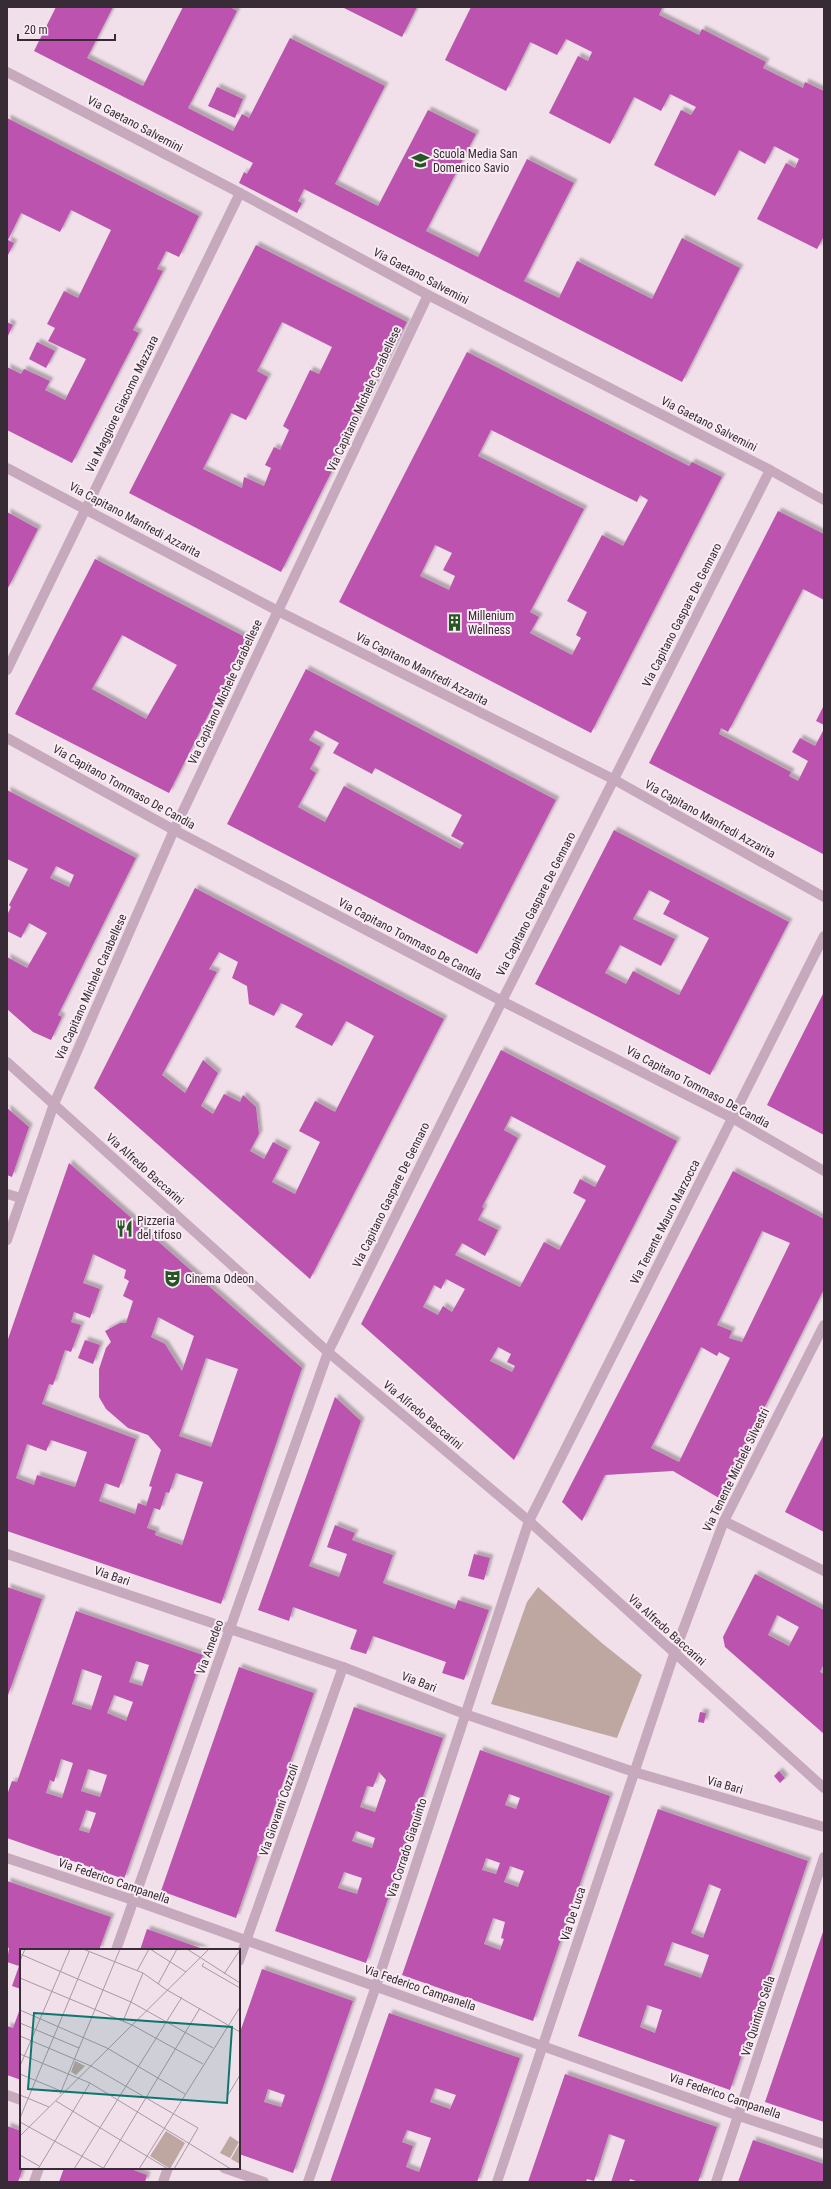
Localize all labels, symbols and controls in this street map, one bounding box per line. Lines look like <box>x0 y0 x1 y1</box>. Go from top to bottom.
scale bar <box>18 16 115 42</box>
text: 20 m <box>24 23 48 37</box>
street label: Via Gaetano Salvemini <box>85 93 185 155</box>
place label: Scuola Media San Domenico Savio <box>433 147 518 175</box>
school or university icon: Scuola Media San Domenico Savio <box>410 151 430 171</box>
street label: Via Gaetano Salvemini <box>371 245 471 307</box>
street label: Via Capitano Michele Carabellese <box>324 324 404 474</box>
street label: Via Maggiore Giacomo Mazzara <box>83 333 161 475</box>
street label: Via Gaetano Salvemini <box>659 394 759 454</box>
street label: Via Capitano Manfredi Azzarita <box>67 479 203 561</box>
street label: Via Capitano Gaspare De Gennaro <box>639 541 725 689</box>
place label: Millenium Wellness <box>468 609 514 637</box>
building icon: Millenium Wellness <box>445 613 465 633</box>
street label: Via Capitano Michele Carabellese <box>185 617 265 767</box>
street label: Via Capitano Manfredi Azzarita <box>353 629 491 709</box>
street label: Via Capitano Tommaso De Candia <box>50 742 198 832</box>
street label: Via Capitano Manfredi Azzarita <box>642 777 778 861</box>
street label: Via Capitano Gaspare De Gennaro <box>493 830 579 978</box>
street label: Via Capitano Tommaso De Candia <box>336 895 484 983</box>
street label: Via Capitano Michele Carabellese <box>52 911 130 1062</box>
street label: Via Capitano Tommaso De Candia <box>624 1043 772 1131</box>
street label: Via Capitano Gaspare De Gennaro <box>350 1120 432 1270</box>
street label: Via Alfredo Baccarini <box>103 1131 187 1207</box>
street label: Via Tenente Mauro Marzocca <box>628 1157 703 1287</box>
place label: Pizzeria del tifoso <box>137 1214 182 1242</box>
restaurant icon: Pizzeria del tifoso <box>114 1218 134 1238</box>
theatre icon: Cinema Odeon <box>162 1269 182 1289</box>
place label: Cinema Odeon <box>185 1272 254 1286</box>
street label: Via Alfredo Baccarini <box>380 1378 466 1452</box>
street label: Via Tenente Michele Silvestri <box>700 1406 772 1534</box>
street label: Via Bari <box>92 1563 132 1589</box>
street label: Via Alfredo Baccarini <box>625 1592 709 1668</box>
street label: Via Amedeo <box>194 1618 226 1676</box>
street label: Via Bari <box>399 1669 439 1695</box>
street label: Via Giovanni Cozzoli <box>257 1762 301 1858</box>
street label: Via Bari <box>705 1773 745 1797</box>
street label: Via Corrado Giaquinto <box>384 1796 430 1900</box>
street label: Via Federico Campanella <box>56 1855 172 1907</box>
street label: Via De Luca <box>558 1885 588 1943</box>
inset map <box>20 1949 240 2169</box>
street label: Via Federico Campanella <box>362 1962 478 2014</box>
street label: Via Quintino Sella <box>738 1974 778 2058</box>
street label: Via Federico Campanella <box>667 2070 783 2122</box>

